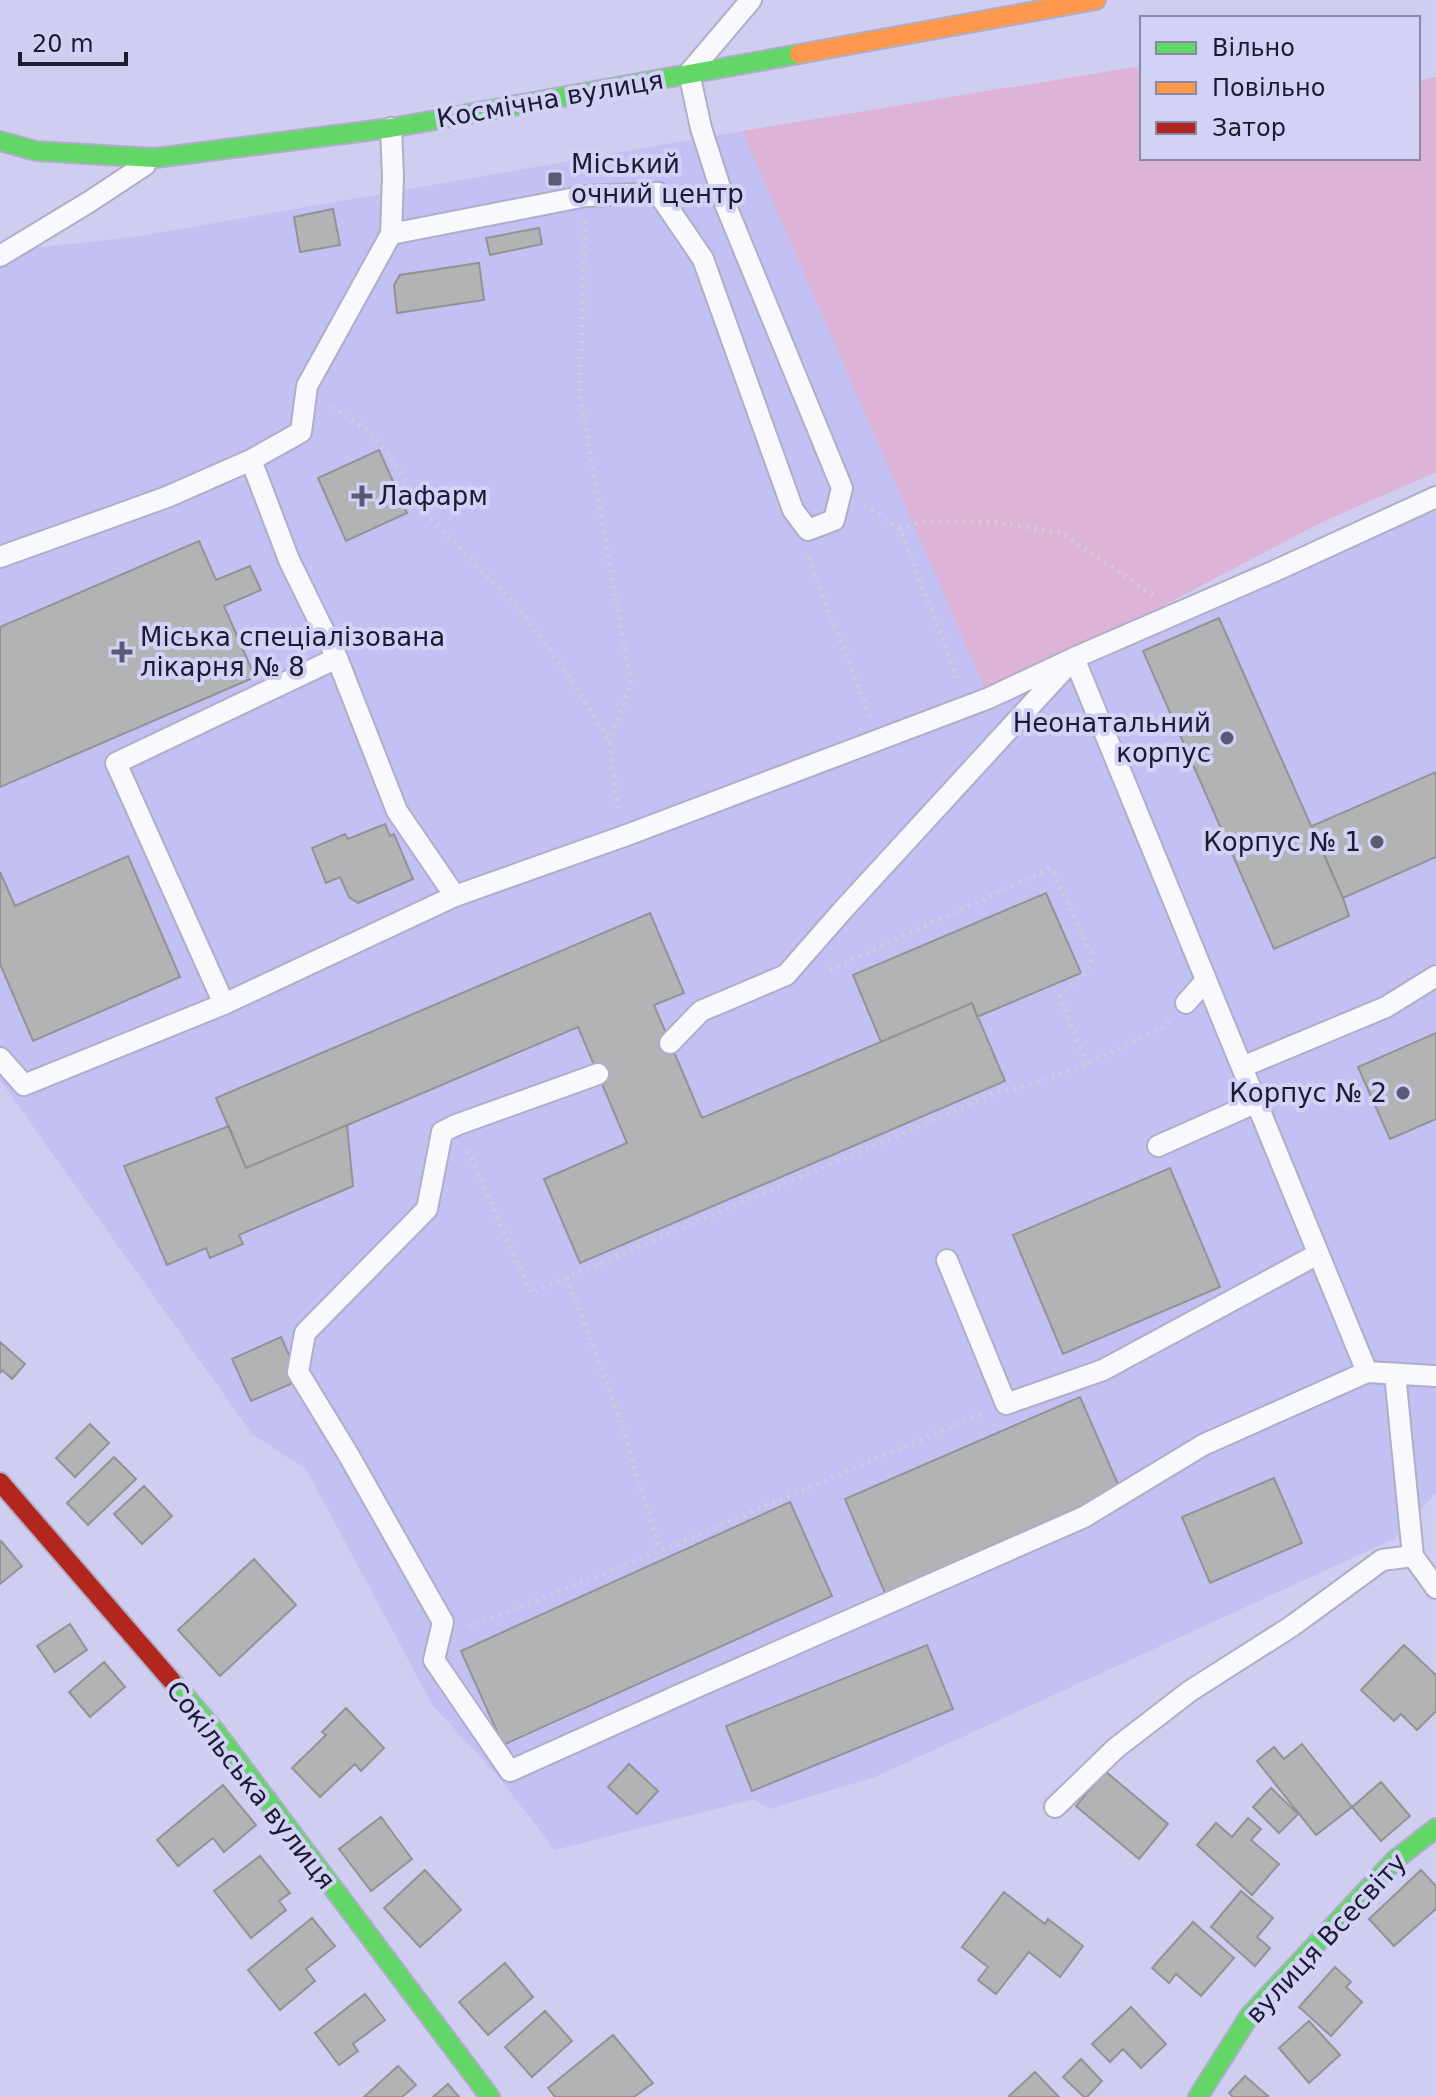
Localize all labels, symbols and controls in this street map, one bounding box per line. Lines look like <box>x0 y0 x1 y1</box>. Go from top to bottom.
scale bar <box>20 16 126 66</box>
legend <box>1140 16 1420 160</box>
text: 20 m <box>32 30 94 58</box>
text: Вільно <box>1212 34 1295 62</box>
street label: Космічна вулиця <box>434 64 666 134</box>
text: Повільно <box>1212 74 1325 102</box>
text: Затор <box>1212 114 1286 142</box>
place label: Міський очний центр <box>571 149 744 209</box>
marker: Міський очний центр <box>546 170 564 188</box>
place label: Лафарм <box>378 481 488 511</box>
marker: Лафарм <box>353 487 371 505</box>
place label: Міська спеціалізована лікарня № 8 <box>140 622 445 682</box>
marker: Міська спеціалізована лікарня № 8 <box>111 641 133 663</box>
place label: Неонатальний корпус <box>1013 708 1211 768</box>
marker: Неонатальний корпус <box>1218 729 1236 747</box>
place label: Корпус № 1 <box>1203 827 1361 857</box>
marker: Корпус № 1 <box>1368 833 1386 851</box>
place label: Корпус № 2 <box>1229 1078 1387 1108</box>
marker: Корпус № 2 <box>1394 1084 1412 1102</box>
street label: Сокільська вулиця <box>160 1675 342 1895</box>
street label: вулиця Всесвіту <box>1240 1847 1412 2029</box>

